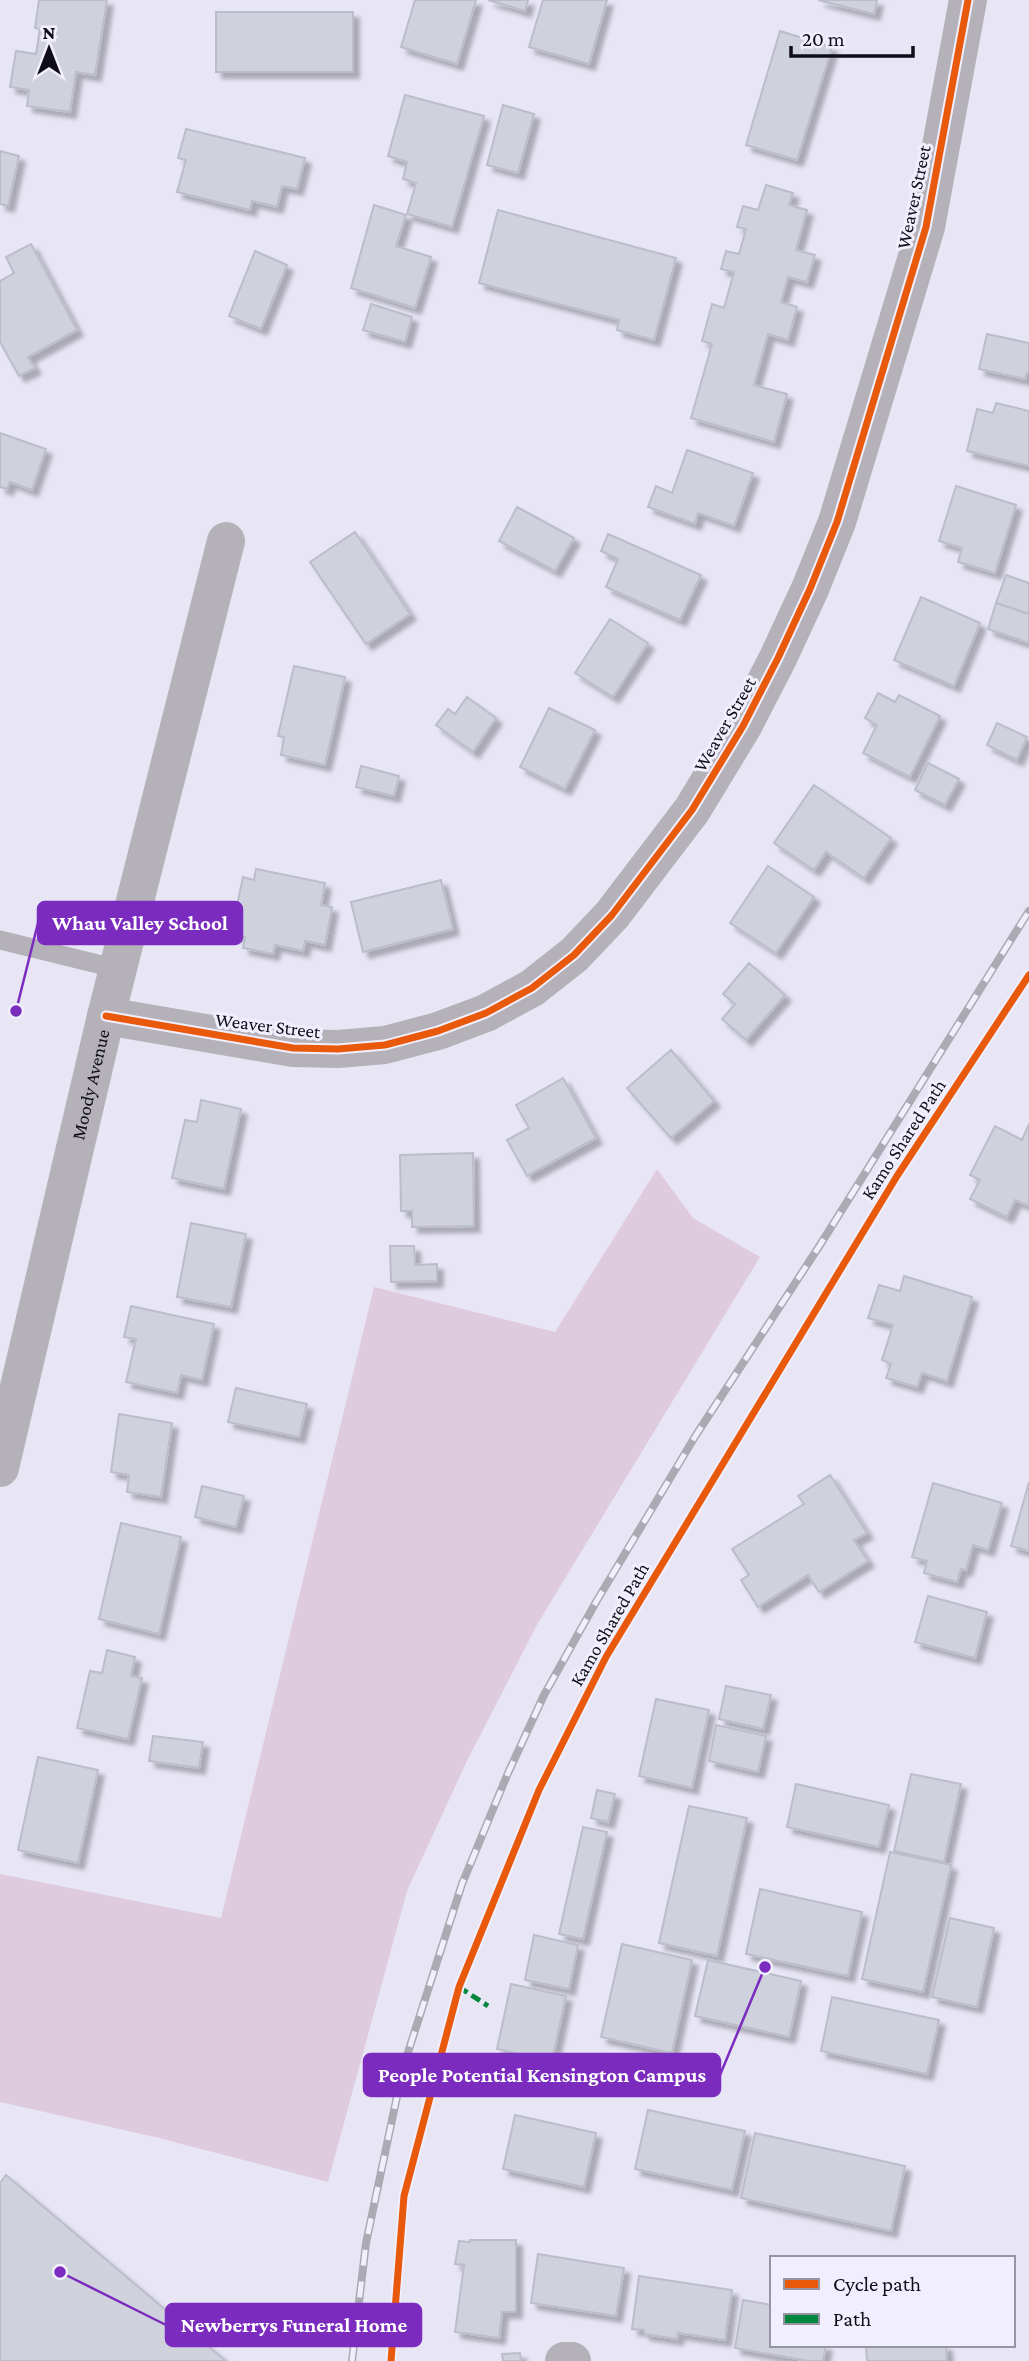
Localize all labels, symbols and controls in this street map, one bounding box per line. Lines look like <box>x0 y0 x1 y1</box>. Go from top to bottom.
north arrow <box>14 14 84 84</box>
scale bar <box>791 14 914 58</box>
text: N <box>43 22 56 43</box>
text: 20 m <box>802 27 845 51</box>
street label: Weaver Street <box>892 143 935 251</box>
street label: Weaver Street <box>689 673 760 775</box>
callout: Whau Valley School <box>38 902 242 944</box>
text: Whau Valley School <box>51 911 228 935</box>
street label: Weaver Street <box>214 1009 322 1042</box>
street label: Moody Avenue <box>67 1027 114 1142</box>
street label: Kamo Shared Path <box>857 1075 950 1203</box>
street label: Kamo Shared Path <box>566 1559 653 1689</box>
callout: People Potential Kensington Campus <box>364 2054 720 2096</box>
text: People Potential Kensington Campus <box>378 2063 706 2087</box>
legend <box>770 2256 1015 2347</box>
text: Cycle path <box>833 2272 921 2296</box>
callout: Newberrys Funeral Home <box>166 2304 421 2346</box>
text: Path <box>833 2307 871 2331</box>
text: Newberrys Funeral Home <box>181 2313 408 2337</box>

